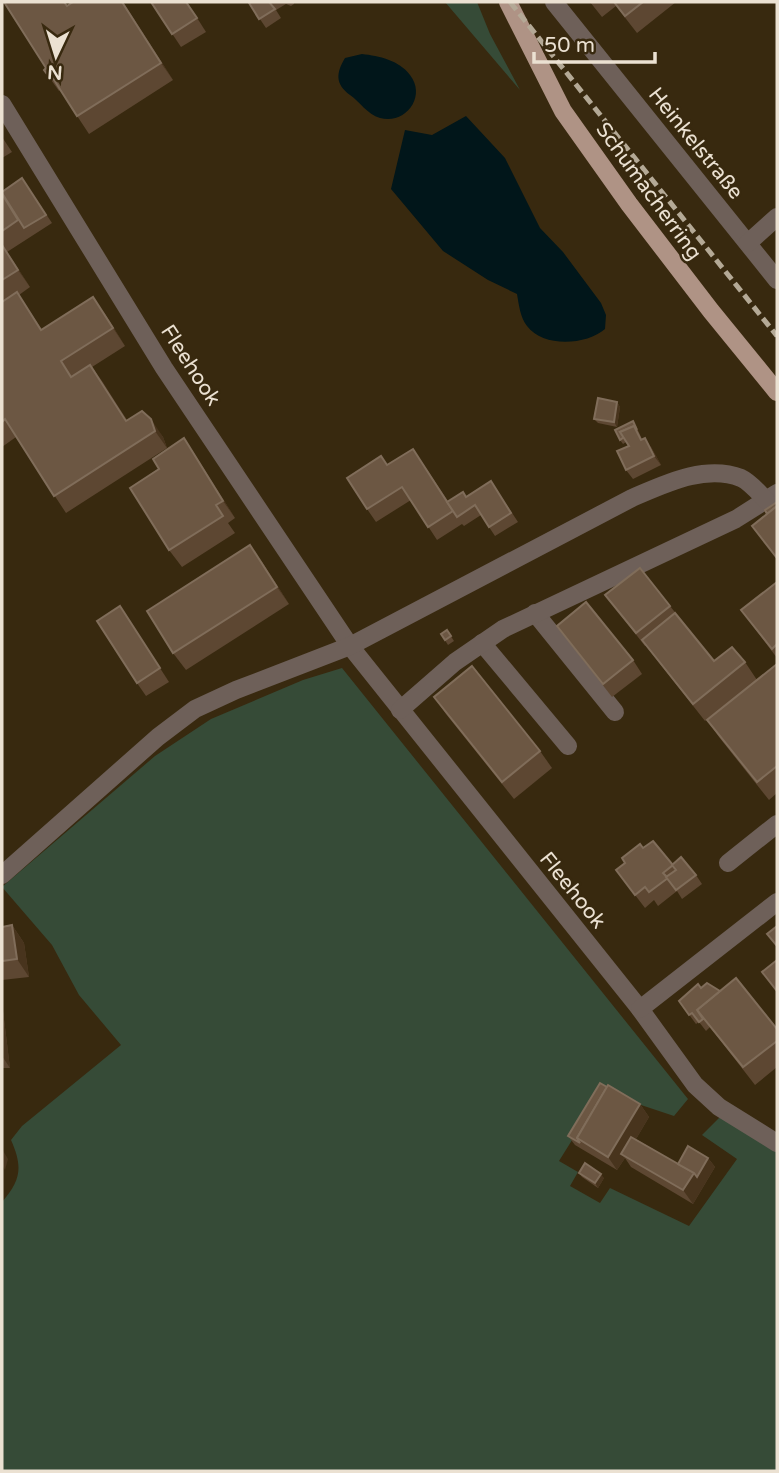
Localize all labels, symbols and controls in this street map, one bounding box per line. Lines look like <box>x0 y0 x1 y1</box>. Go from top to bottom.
north arrow <box>21 21 91 91</box>
scale bar <box>534 21 655 65</box>
text: 50 m <box>544 33 595 58</box>
text: N <box>47 60 63 83</box>
street label: Heinkelstraße <box>643 82 748 204</box>
street label: Schumacherring <box>590 118 707 265</box>
street label: Fleehook <box>155 320 226 410</box>
street label: Fleehook <box>534 847 611 934</box>

